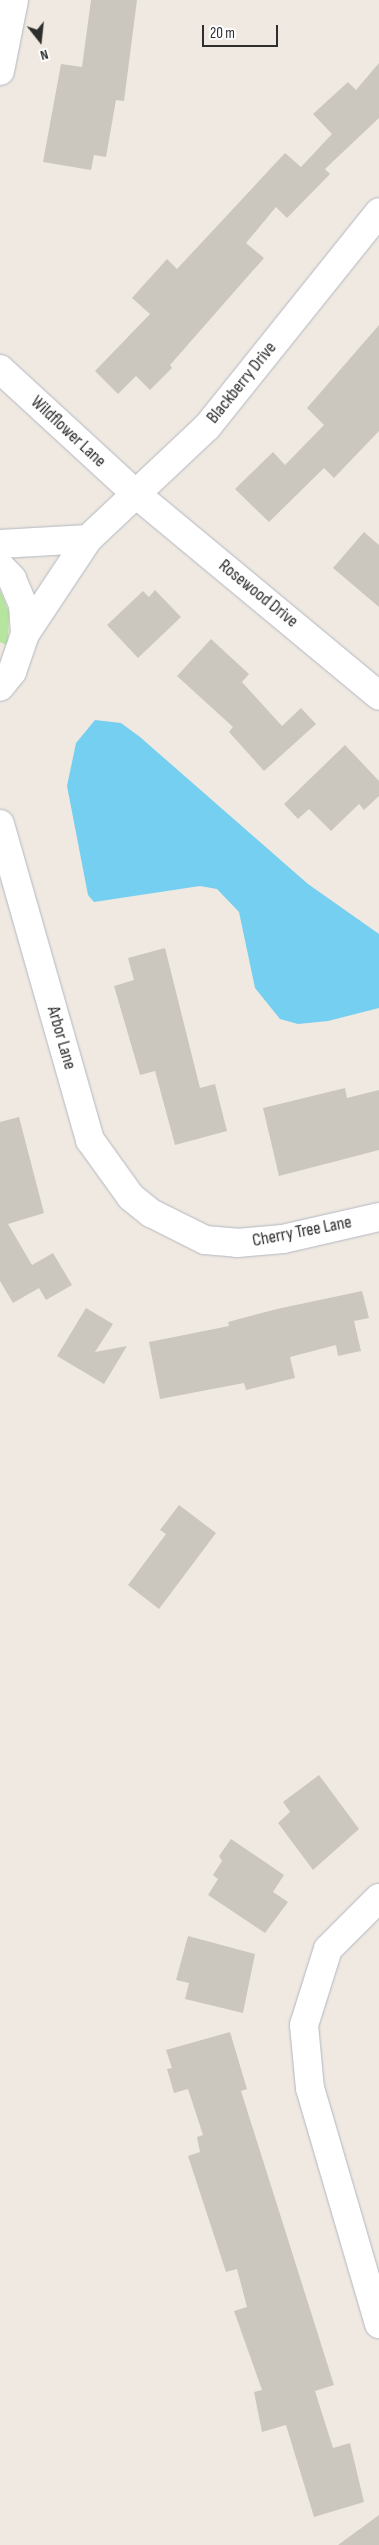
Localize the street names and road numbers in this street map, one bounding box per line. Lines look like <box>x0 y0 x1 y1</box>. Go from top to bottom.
street label: Blackberry Drive <box>203 338 281 428</box>
street label: Wildflower Lane <box>26 392 110 472</box>
street label: Rosewood Drive <box>214 555 302 633</box>
street label: Arbor Lane <box>42 1004 80 1072</box>
street label: Cherry Tree Lane <box>251 1212 353 1252</box>

